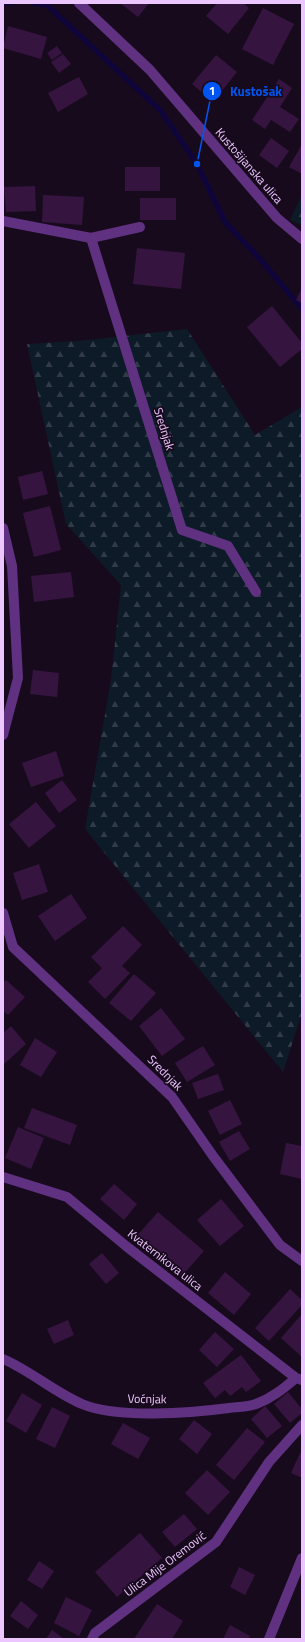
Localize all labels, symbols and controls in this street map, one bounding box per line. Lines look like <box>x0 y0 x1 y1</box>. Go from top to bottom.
callout: Kustošak <box>202 79 290 104</box>
text: 1 <box>209 81 215 100</box>
text: Kustošak <box>230 81 282 101</box>
street label: Kustošijanska ulica <box>211 123 288 208</box>
street label: Srednjak <box>149 405 180 453</box>
street label: Srednjak <box>143 1050 188 1095</box>
street label: Kvaternikova ulica <box>124 1224 207 1295</box>
street label: Voćnjak <box>127 1389 167 1408</box>
street label: Ulica Mije Oremović <box>119 1526 210 1601</box>

